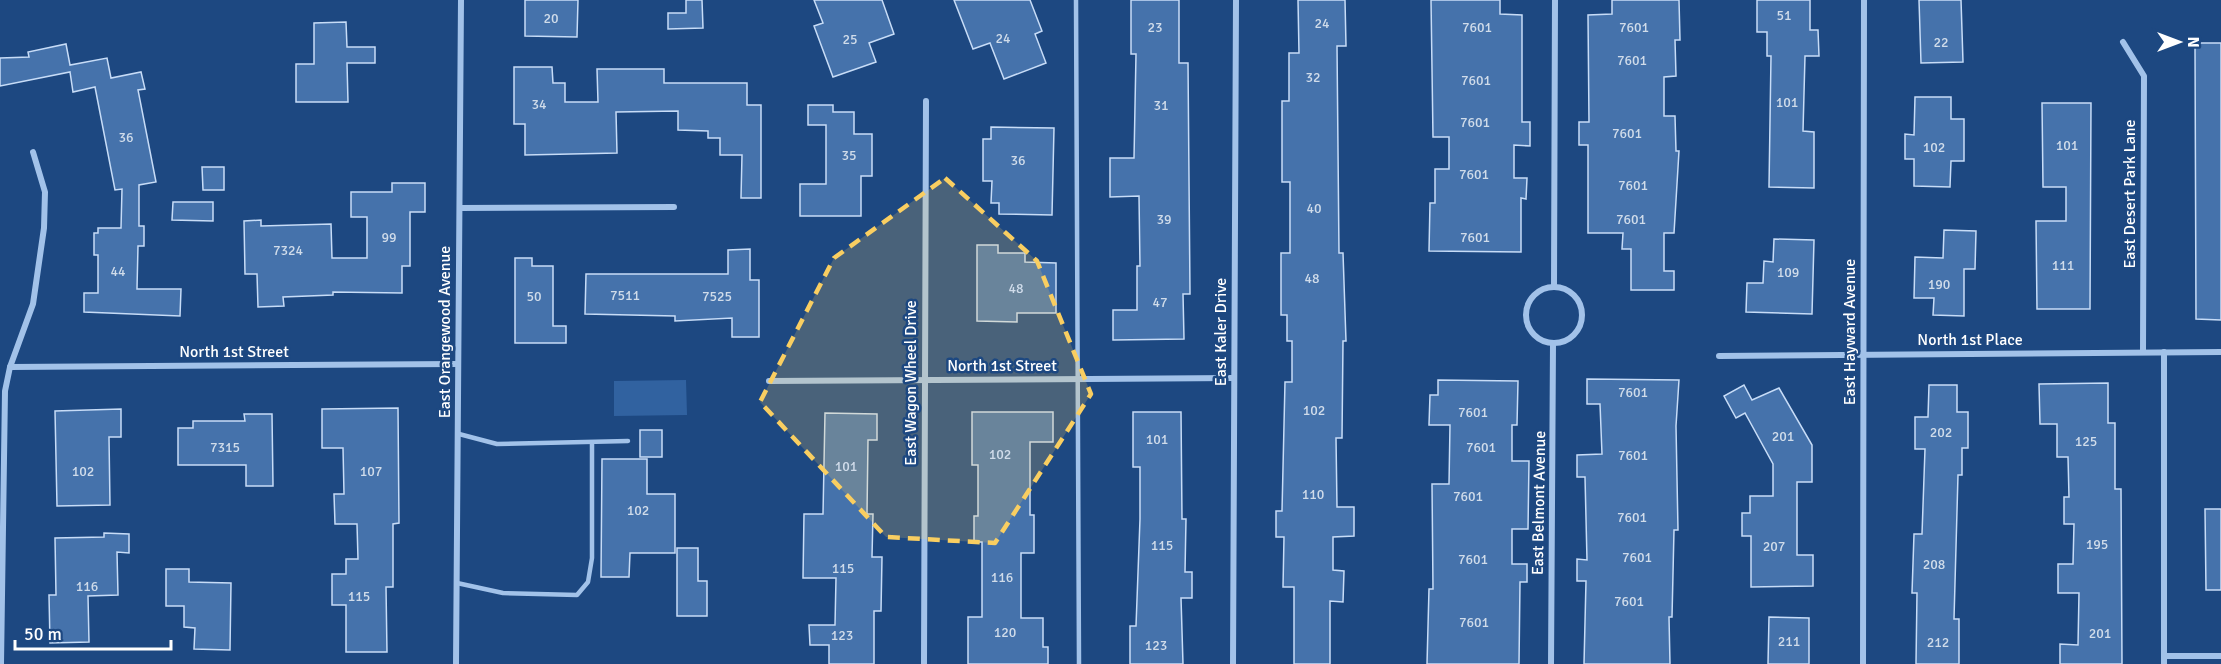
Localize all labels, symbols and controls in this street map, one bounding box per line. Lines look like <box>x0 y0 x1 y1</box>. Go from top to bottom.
house number: 51 <box>1776 7 1792 24</box>
house number: 20 <box>543 10 559 27</box>
north arrow <box>2149 12 2209 72</box>
house number: 24 <box>1314 15 1330 32</box>
house number: 23 <box>1147 19 1163 36</box>
house number: 7601 <box>1462 19 1492 36</box>
house number: 7601 <box>1619 19 1649 36</box>
house number: 24 <box>995 30 1011 47</box>
house number: 25 <box>842 31 858 48</box>
house number: 22 <box>1933 34 1949 51</box>
text: N <box>2183 36 2203 48</box>
house number: 7601 <box>1617 52 1647 69</box>
house number: 32 <box>1305 69 1321 86</box>
house number: 7601 <box>1461 72 1491 89</box>
house number: 101 <box>1776 94 1798 111</box>
house number: 34 <box>531 96 547 113</box>
house number: 31 <box>1153 97 1169 114</box>
house number: 7601 <box>1460 114 1490 131</box>
street label: East Desert Park Lane <box>2120 119 2140 269</box>
house number: 7601 <box>1612 125 1642 142</box>
house number: 36 <box>118 129 134 146</box>
house number: 101 <box>2056 137 2078 154</box>
house number: 102 <box>1923 139 1945 156</box>
house number: 35 <box>841 147 857 164</box>
house number: 36 <box>1010 152 1026 169</box>
house number: 7601 <box>1459 166 1489 183</box>
house number: 7601 <box>1618 177 1648 194</box>
house number: 40 <box>1306 200 1322 217</box>
house number: 39 <box>1156 211 1172 228</box>
house number: 7601 <box>1616 211 1646 228</box>
house number: 99 <box>381 229 397 246</box>
house number: 7601 <box>1460 229 1490 246</box>
house number: 7324 <box>273 242 304 259</box>
street label: East Orangewood Avenue <box>435 246 455 418</box>
house number: 111 <box>2052 257 2074 274</box>
street label: East Hayward Avenue <box>1840 259 1860 405</box>
house number: 44 <box>110 263 126 280</box>
house number: 109 <box>1777 264 1799 281</box>
house number: 48 <box>1304 270 1320 287</box>
house number: 190 <box>1928 276 1950 293</box>
street label: East Kaler Drive <box>1211 278 1231 386</box>
house number: 48 <box>1008 280 1024 297</box>
house number: 7511 <box>610 287 640 304</box>
house number: 50 <box>526 288 542 305</box>
house number: 7525 <box>702 288 732 305</box>
house number: 47 <box>1152 294 1168 311</box>
street label: East Wagon Wheel Drive <box>901 300 921 466</box>
street label: North 1st Place <box>1917 330 2023 350</box>
street label: North 1st Street <box>179 342 289 362</box>
street label: North 1st Street <box>947 356 1057 376</box>
house number: 7601 <box>1618 384 1648 401</box>
house number: 102 <box>1303 402 1325 419</box>
house number: 7601 <box>1458 404 1488 421</box>
house number: 202 <box>1930 424 1952 441</box>
house number: 201 <box>1772 428 1794 445</box>
house number: 101 <box>1146 431 1168 448</box>
street label: East Belmont Avenue <box>1528 431 1550 575</box>
house number: 125 <box>2075 433 2097 450</box>
house number: 7315 <box>210 439 240 456</box>
house number: 7601 <box>1466 439 1496 456</box>
house number: 102 <box>989 446 1011 463</box>
house number: 7601 <box>1618 447 1648 464</box>
house number: 101 <box>835 458 857 475</box>
house number: 102 <box>72 463 94 480</box>
house number: 107 <box>360 463 382 480</box>
house number: 110 <box>1302 486 1324 503</box>
house number: 7601 <box>1453 488 1483 505</box>
house number: 102 <box>627 502 649 519</box>
house number: 7601 <box>1617 509 1647 526</box>
house number: 195 <box>2086 536 2108 553</box>
house number: 115 <box>1151 537 1173 554</box>
house number: 207 <box>1763 538 1785 555</box>
house number: 7601 <box>1622 549 1652 566</box>
house number: 7601 <box>1458 551 1488 568</box>
house number: 208 <box>1923 556 1945 573</box>
house number: 115 <box>832 560 854 577</box>
house number: 116 <box>991 569 1013 586</box>
house number: 116 <box>76 578 98 595</box>
house number: 115 <box>348 588 370 605</box>
house number: 7601 <box>1614 593 1644 610</box>
scale bar <box>15 613 171 651</box>
house number: 7601 <box>1459 614 1489 631</box>
text: 50 m <box>24 623 62 645</box>
house number: 120 <box>994 624 1016 641</box>
house number: 201 <box>2089 625 2111 642</box>
house number: 123 <box>831 627 853 644</box>
house number: 211 <box>1778 633 1800 650</box>
house number: 212 <box>1927 634 1949 651</box>
house number: 123 <box>1145 637 1167 654</box>

